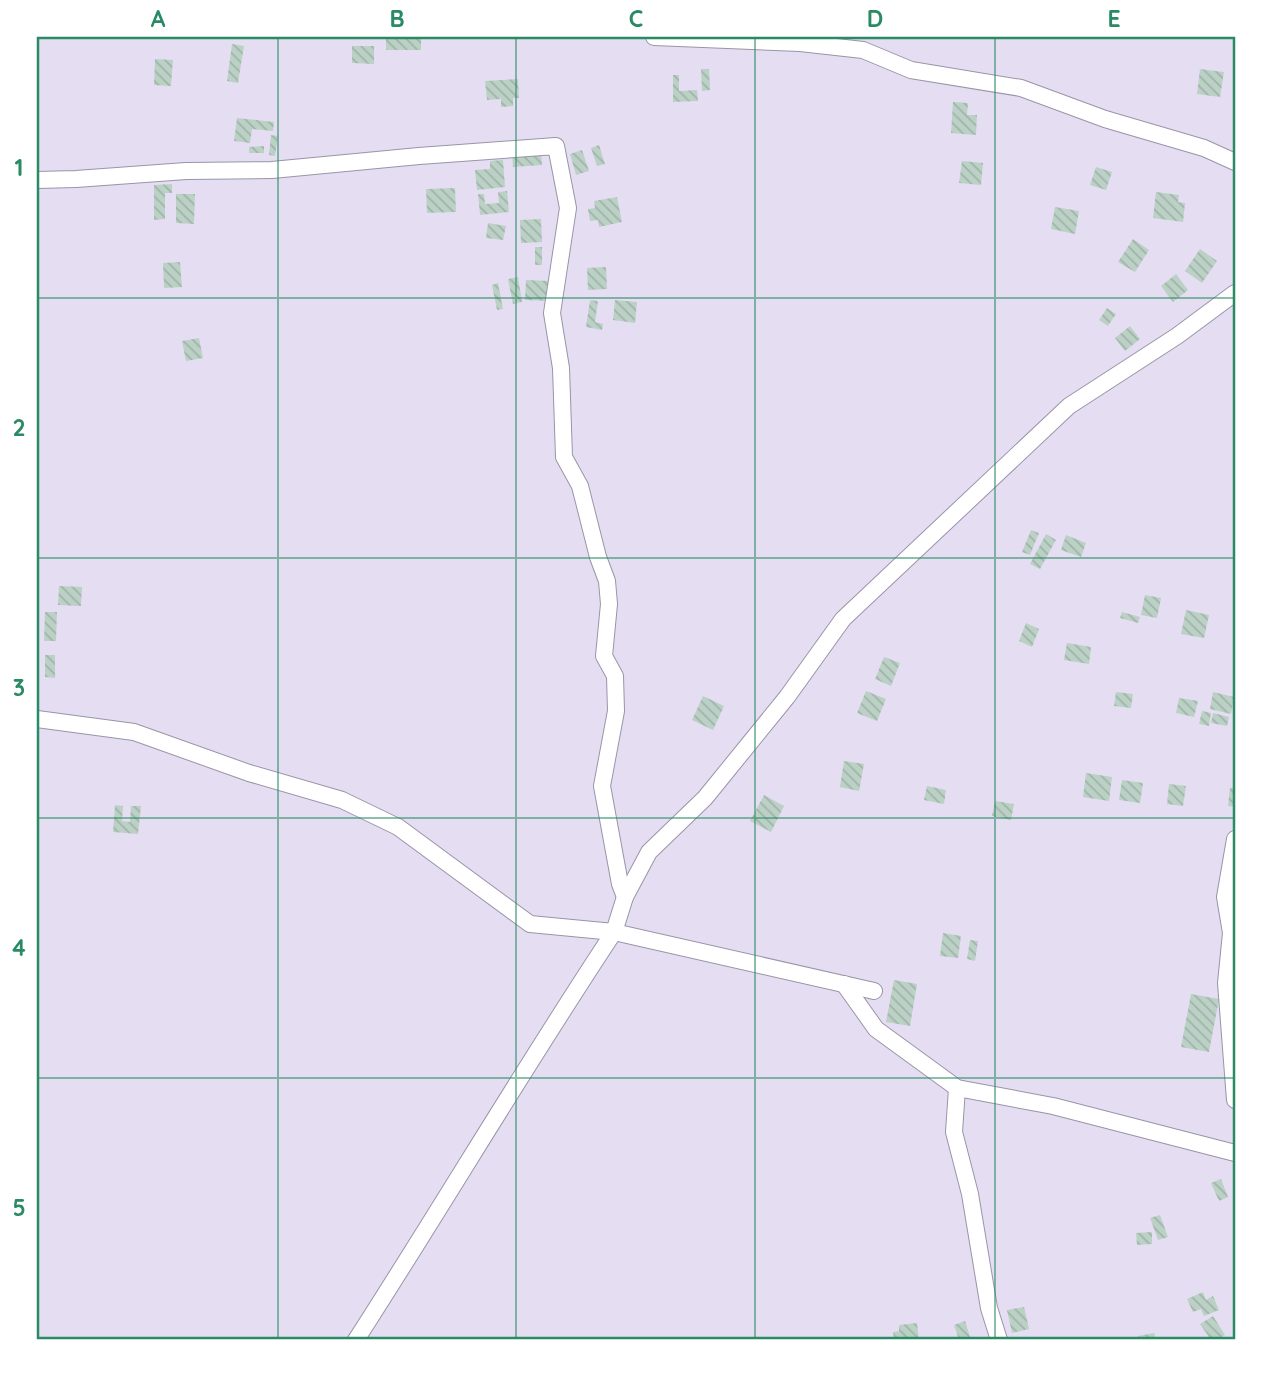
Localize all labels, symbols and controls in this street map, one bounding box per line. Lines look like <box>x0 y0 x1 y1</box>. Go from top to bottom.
text: A <box>151 4 166 33</box>
text: B <box>389 4 405 33</box>
text: C <box>629 4 643 33</box>
text: D <box>867 4 883 33</box>
text: E <box>1107 4 1121 33</box>
text: 1 <box>15 153 23 182</box>
text: 2 <box>12 413 26 442</box>
text: 3 <box>13 673 25 702</box>
text: 4 <box>12 933 26 962</box>
text: 5 <box>12 1193 26 1222</box>

